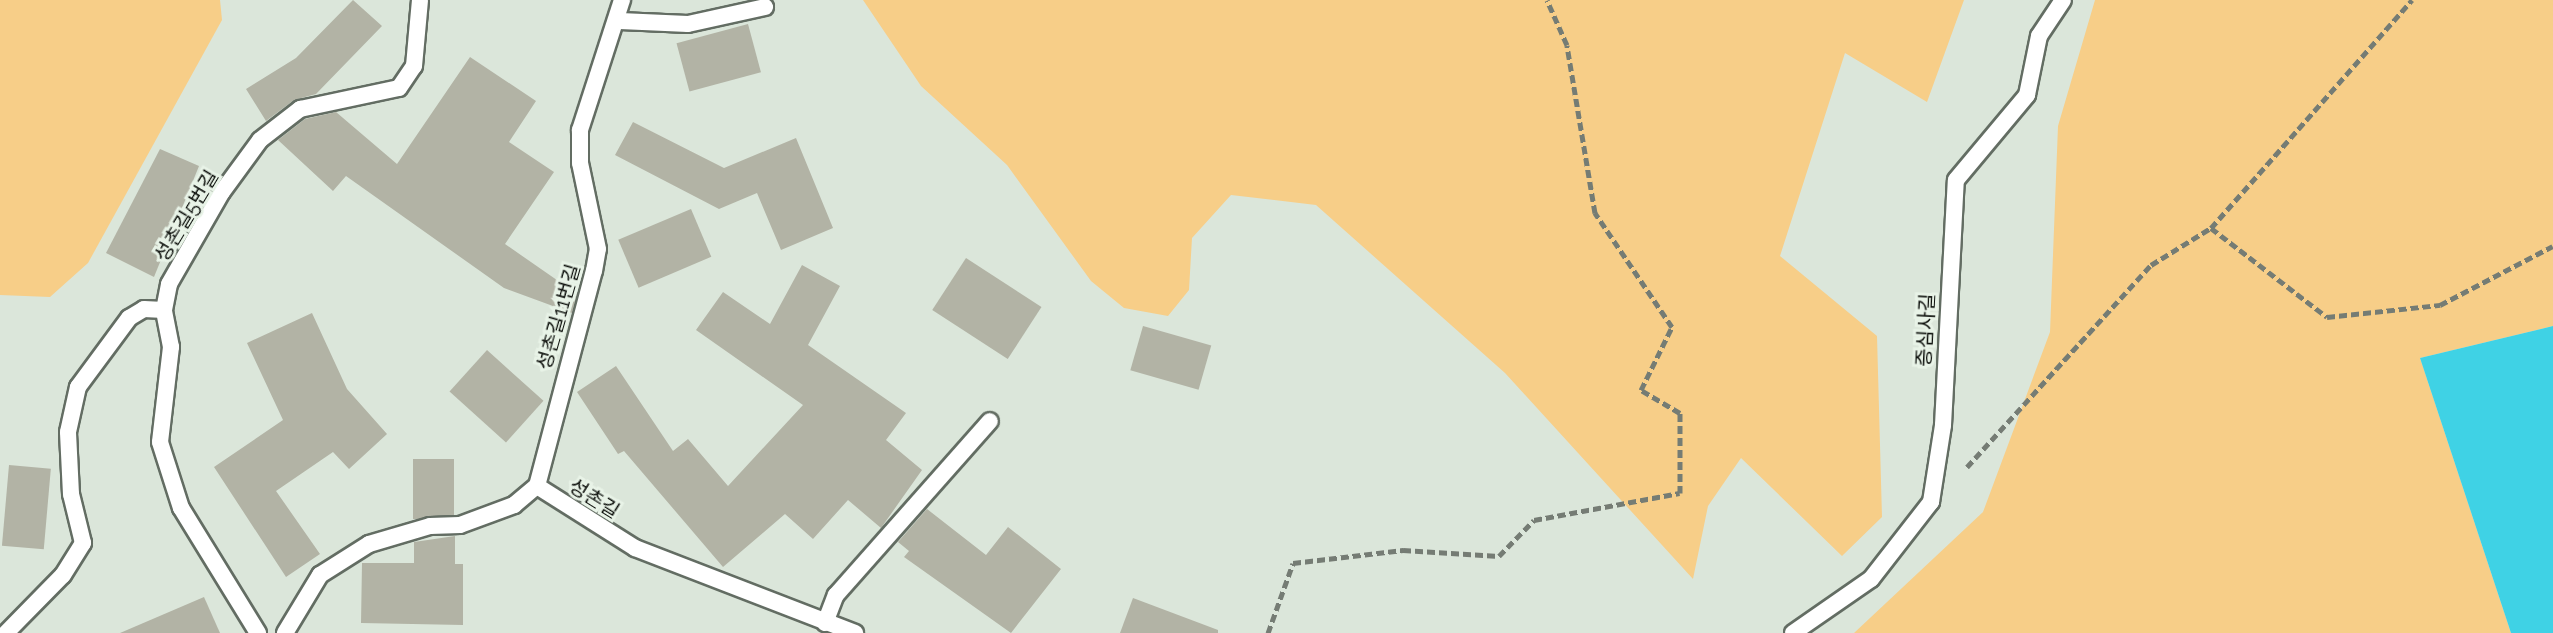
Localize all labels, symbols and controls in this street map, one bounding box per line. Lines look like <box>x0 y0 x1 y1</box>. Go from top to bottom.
street label: 성촌길5번길 <box>150 166 224 266</box>
street label: 성촌길11번길 <box>532 261 586 373</box>
street label: 증심사길 <box>1912 293 1940 367</box>
street label: 성촌길 <box>564 474 624 524</box>

